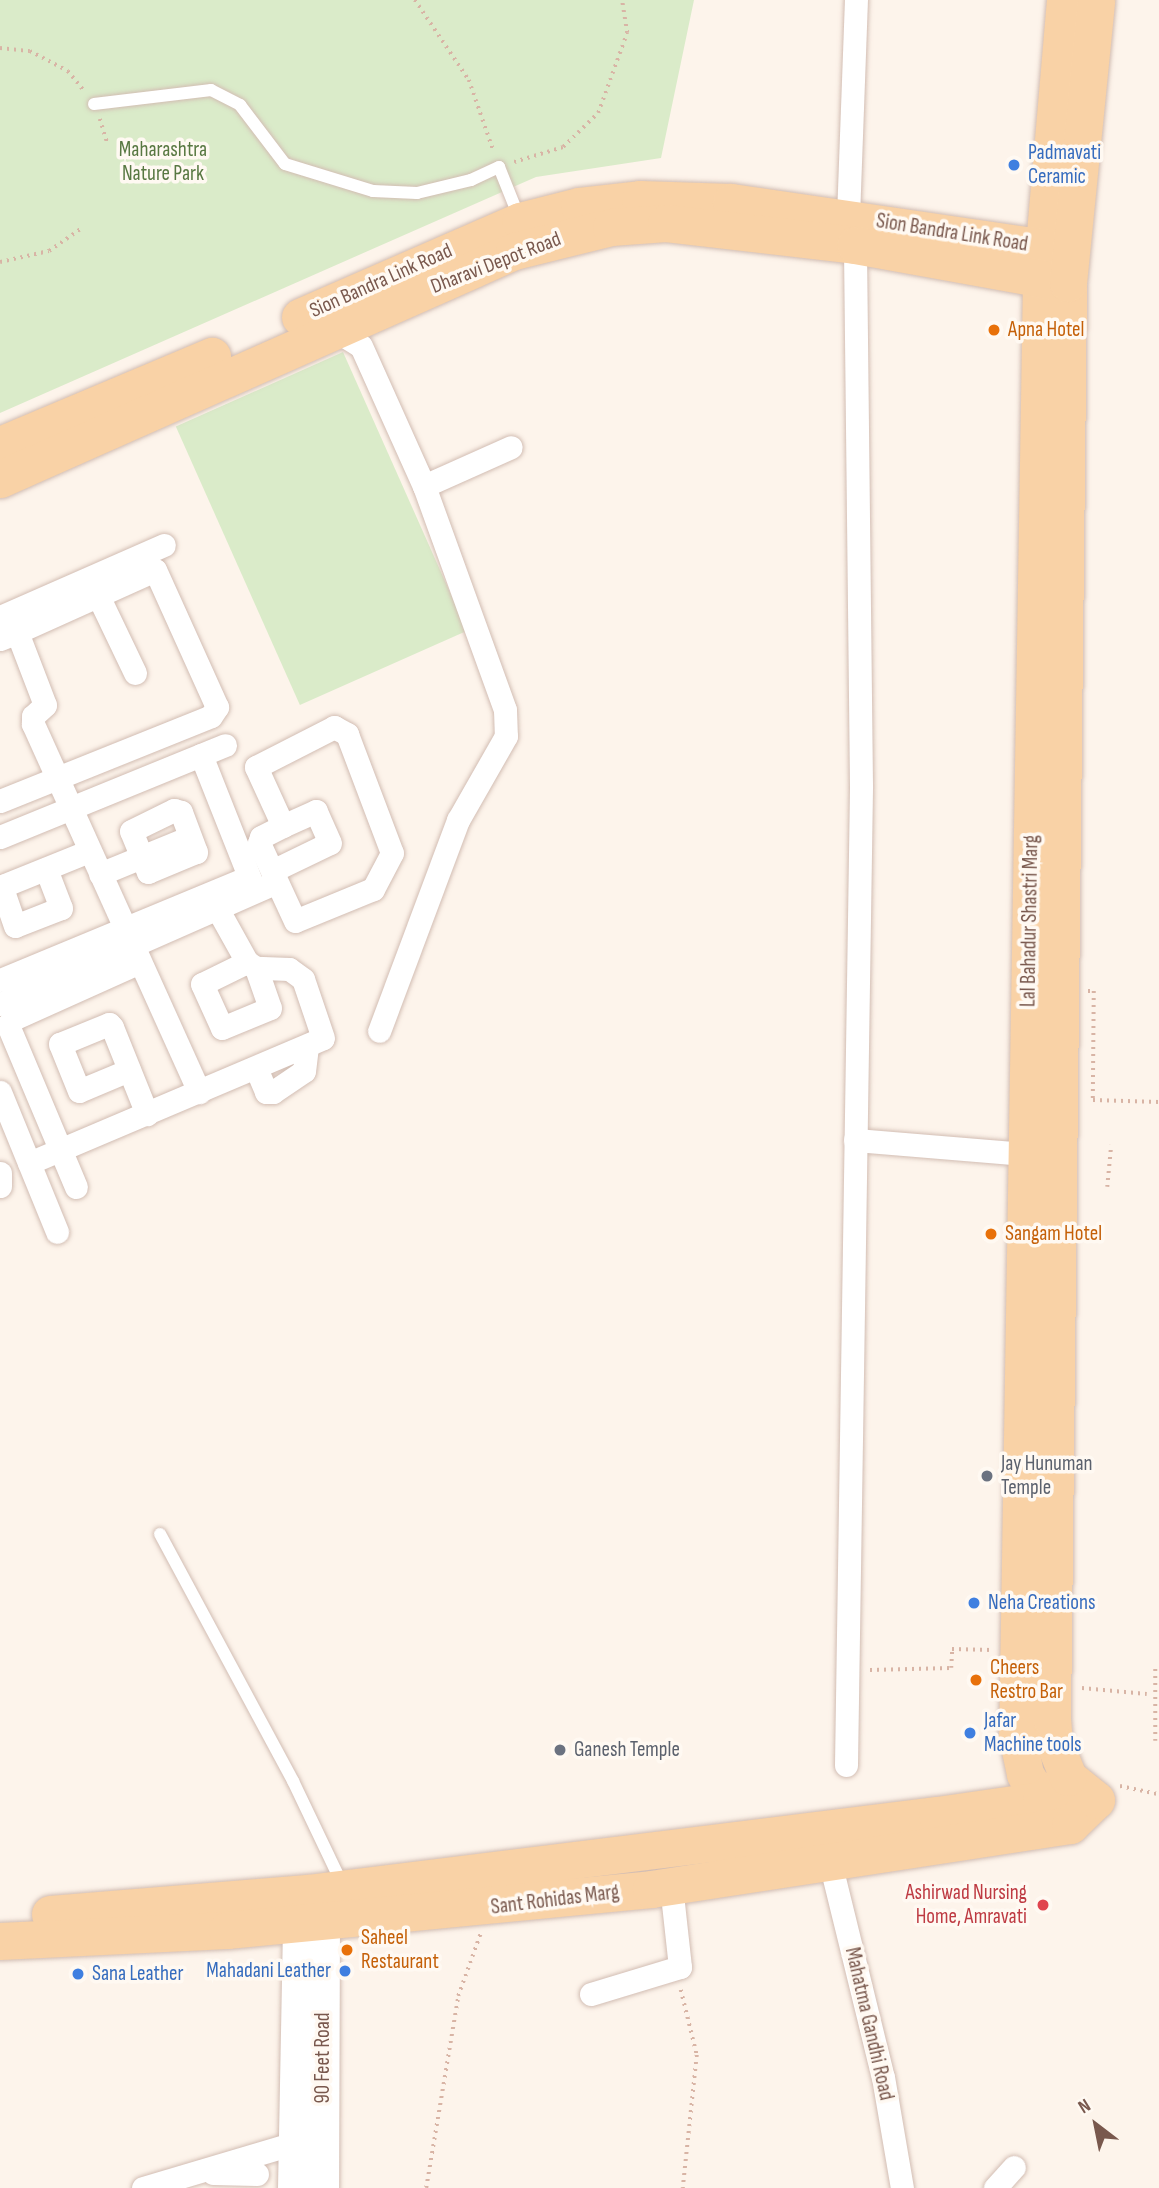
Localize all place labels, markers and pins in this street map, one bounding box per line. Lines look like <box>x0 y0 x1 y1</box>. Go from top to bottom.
place label: Padmavati Ceramic <box>1028 140 1101 190</box>
marker: Padmavati Ceramic <box>1006 157 1022 173</box>
place label: Apna Hotel <box>1008 317 1084 343</box>
marker: Apna Hotel <box>986 322 1002 338</box>
place label: Sangam Hotel <box>1005 1221 1102 1247</box>
marker: Sangam Hotel <box>983 1226 999 1242</box>
place label: Jay Hunuman Temple <box>1001 1451 1092 1501</box>
marker: Jay Hunuman Temple <box>979 1468 995 1484</box>
place label: Neha Creations <box>988 1590 1095 1616</box>
marker: Neha Creations <box>966 1595 982 1611</box>
place label: Cheers Restro Bar <box>990 1655 1063 1705</box>
marker: Cheers Restro Bar <box>968 1672 984 1688</box>
place label: Jafar Machine tools <box>984 1708 1082 1758</box>
marker: Jafar Machine tools <box>962 1725 978 1741</box>
place label: Ganesh Temple <box>574 1737 680 1763</box>
marker: Ganesh Temple <box>552 1742 568 1758</box>
place label: Ashirwad Nursing Home, Amravati <box>905 1880 1027 1930</box>
marker: Ashirwad Nursing Home, Amravati <box>1033 1895 1053 1915</box>
place label: Saheel Restaurant <box>361 1925 439 1975</box>
marker: Saheel Restaurant <box>339 1942 355 1958</box>
place label: Mahadani Leather <box>206 1958 331 1984</box>
place label: Sana Leather <box>92 1961 183 1987</box>
marker: Mahadani Leather <box>337 1963 353 1979</box>
marker: Sana Leather <box>70 1966 86 1982</box>

